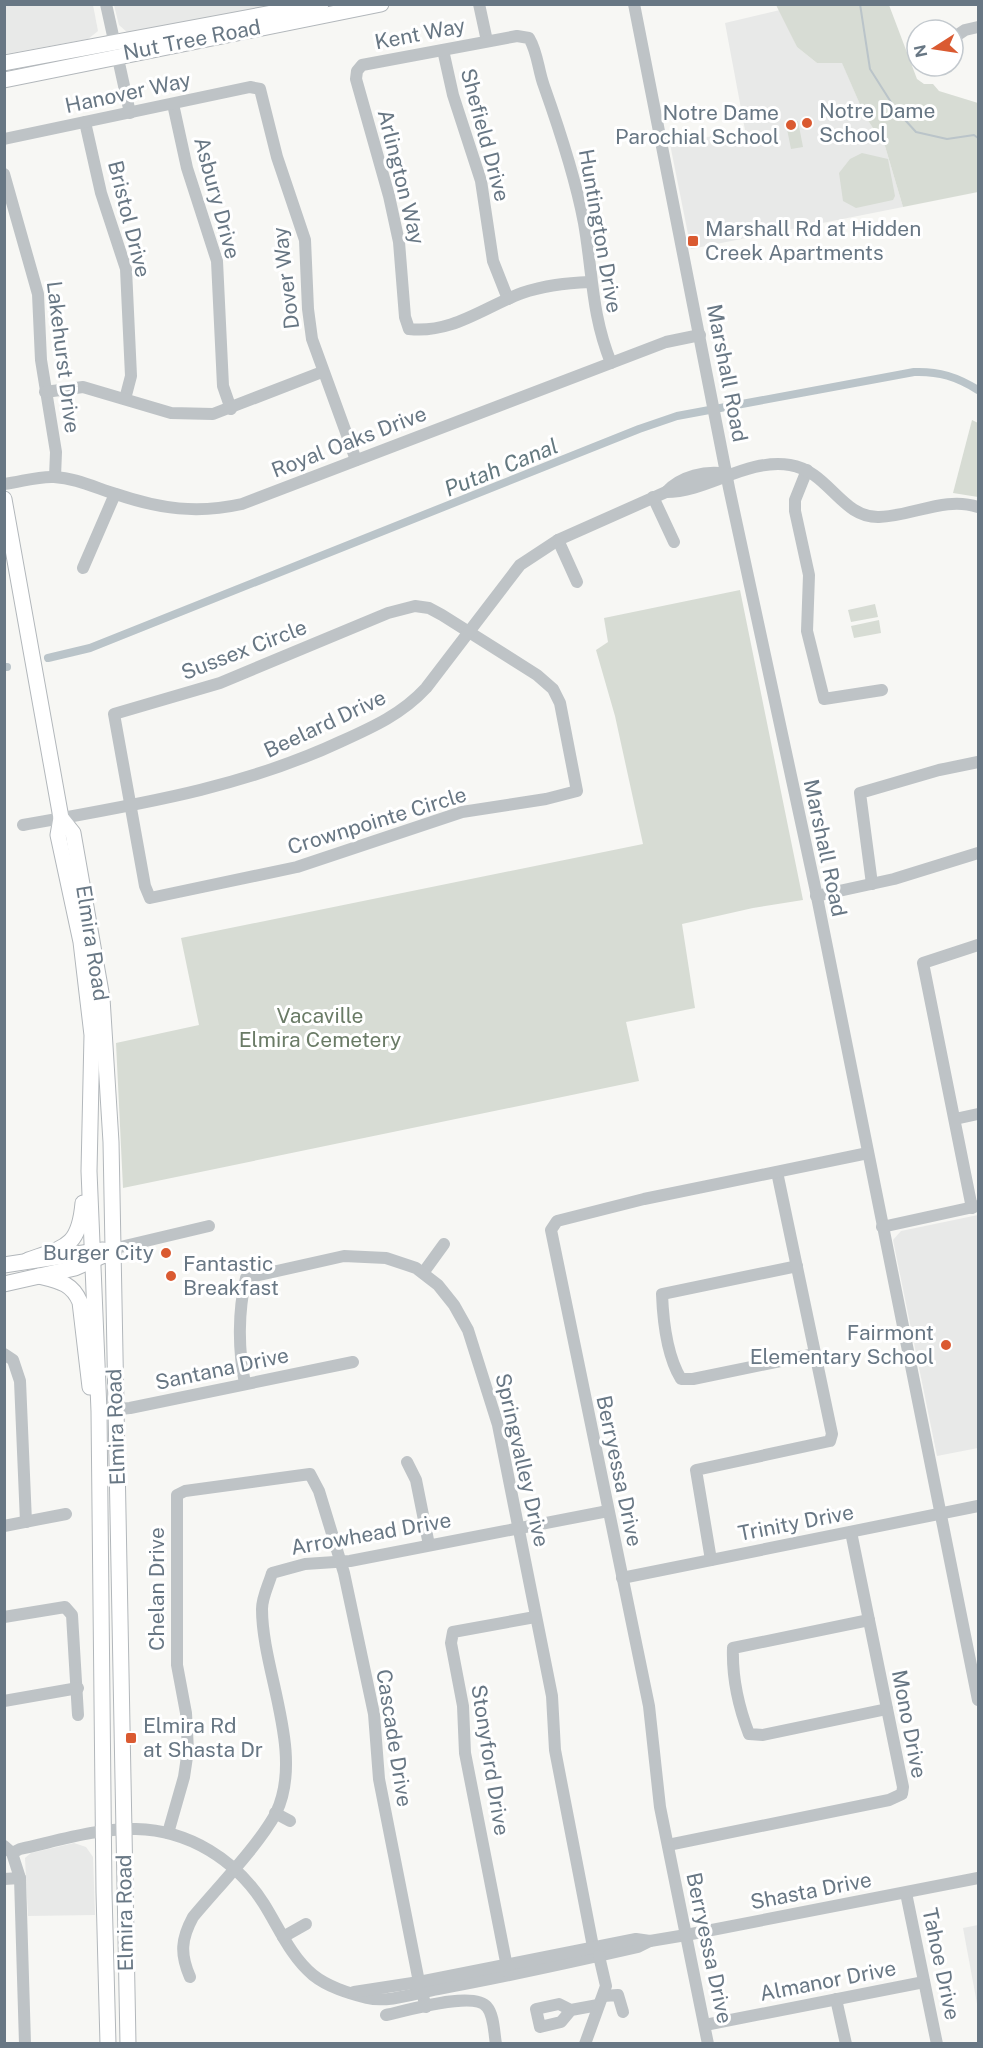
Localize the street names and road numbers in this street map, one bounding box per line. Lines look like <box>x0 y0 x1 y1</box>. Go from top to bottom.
street label: Kent Way <box>373 12 467 55</box>
street label: Nut Tree Road <box>121 14 263 65</box>
street label: Shefield Drive <box>456 66 515 204</box>
street label: Hanover Way <box>63 67 193 118</box>
street label: Arlington Way <box>373 107 430 247</box>
street label: Asbury Drive <box>189 134 246 261</box>
street label: Huntington Drive <box>574 147 627 315</box>
street label: Bristol Drive <box>103 158 156 280</box>
street label: Dover Way <box>267 225 304 331</box>
street label: Lakehurst Drive <box>42 279 85 434</box>
street label: Marshall Road <box>702 302 753 444</box>
street label: Royal Oaks Drive <box>268 400 430 483</box>
street label: Sussex Circle <box>178 614 310 685</box>
street label: Beelard Drive <box>260 684 390 763</box>
street label: Marshall Road <box>799 777 852 919</box>
street label: Crownpointe Circle <box>284 781 469 860</box>
street label: Elmira Road <box>71 883 114 1003</box>
street label: Santana Drive <box>153 1342 291 1395</box>
street label: Elmira Road <box>101 1368 130 1486</box>
street label: Springvalley Drive <box>490 1371 555 1549</box>
street label: Berryessa Drive <box>591 1393 648 1549</box>
street label: Trinity Drive <box>736 1499 856 1546</box>
street label: Arrowhead Drive <box>289 1507 453 1560</box>
street label: Chelan Drive <box>144 1527 169 1651</box>
street label: Cascade Drive <box>371 1667 418 1809</box>
street label: Mono Drive <box>887 1668 932 1780</box>
street label: Stonyford Drive <box>466 1683 515 1837</box>
street label: Elmira Road <box>111 1854 138 1972</box>
street label: Shasta Drive <box>748 1866 874 1915</box>
street label: Berryessa Drive <box>681 1870 738 2026</box>
street label: Tahoe Drive <box>917 1906 966 2022</box>
street label: Almanor Drive <box>758 1955 898 2006</box>

